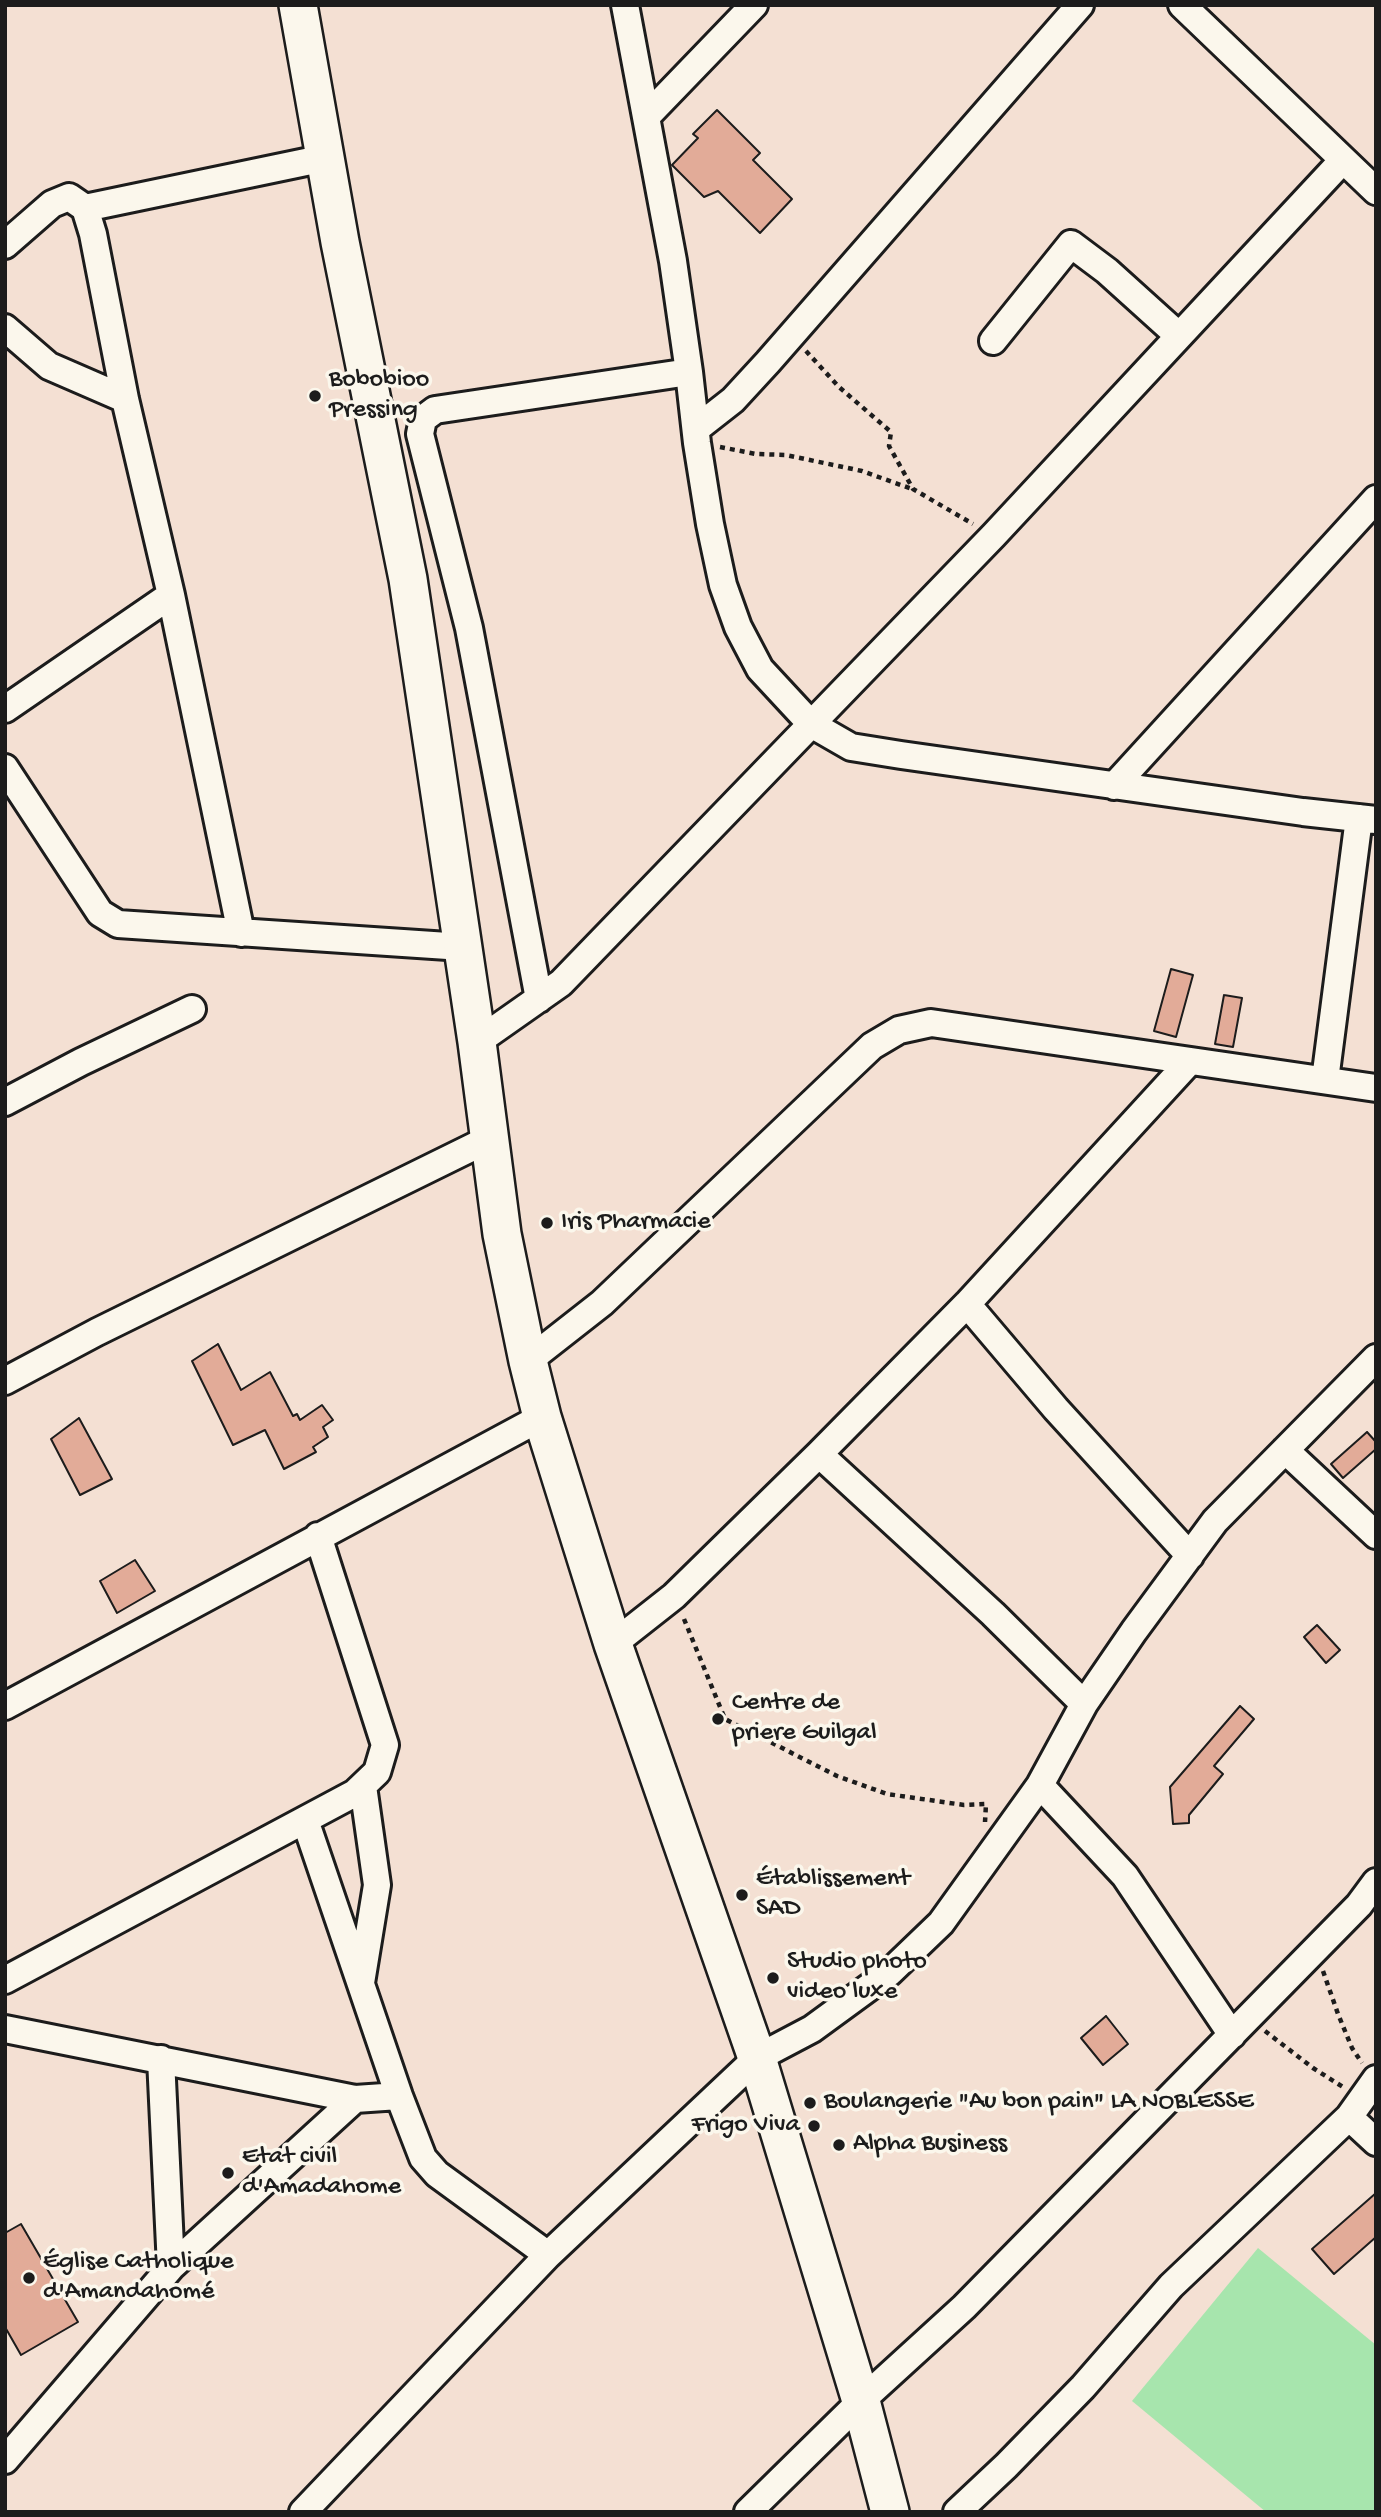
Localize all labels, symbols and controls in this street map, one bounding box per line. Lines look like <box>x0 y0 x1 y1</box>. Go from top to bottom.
place label: Bobobioo Pressing <box>329 365 429 426</box>
marker: Bobobioo Pressing <box>307 388 323 404</box>
place label: Iris Pharmacie <box>561 1207 711 1239</box>
marker: Iris Pharmacie <box>539 1215 555 1231</box>
place label: Centre de priere Guilgal <box>732 1688 877 1750</box>
marker: Centre de priere Guilgal <box>710 1711 726 1727</box>
place label: Établissement SAD <box>756 1864 910 1926</box>
marker: Établissement SAD <box>734 1887 750 1903</box>
place label: Studio photo video luxe <box>787 1947 927 2008</box>
marker: Studio photo video luxe <box>765 1970 781 1986</box>
place label: Boulangerie "Au bon pain" LA NOBLESSE <box>824 2087 1253 2119</box>
marker: Boulangerie "Au bon pain" LA NOBLESSE <box>802 2095 818 2111</box>
place label: Frigo Viva <box>691 2110 800 2142</box>
marker: Frigo Viva <box>806 2118 822 2134</box>
place label: Alpha Business <box>853 2129 1007 2161</box>
marker: Alpha Business <box>831 2137 847 2153</box>
place label: Etat civil d'Amadahome <box>242 2142 401 2204</box>
marker: Etat civil d'Amadahome <box>220 2165 236 2181</box>
place label: Église Catholique d'Amandahomé <box>43 2247 234 2308</box>
marker: Église Catholique d'Amandahomé <box>21 2270 37 2286</box>

